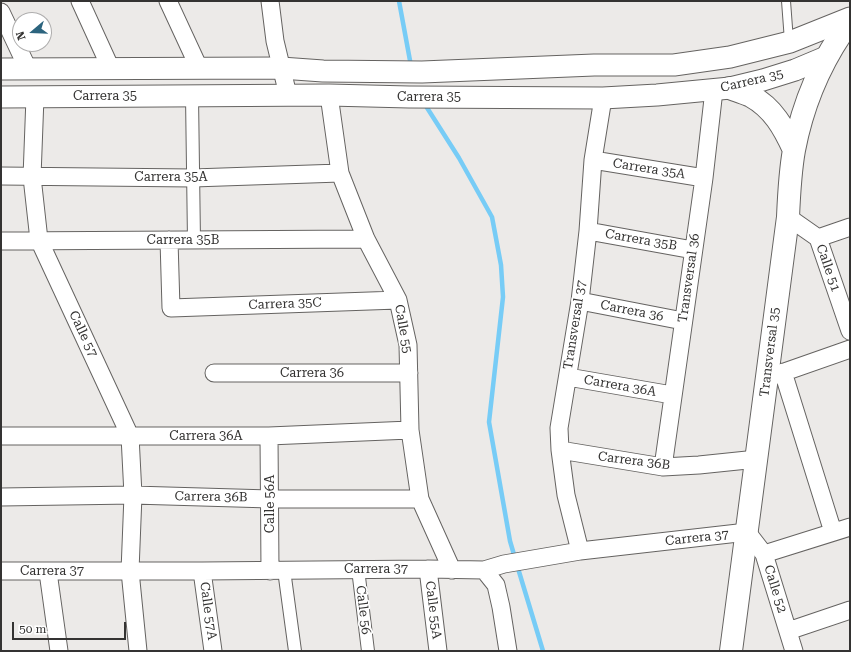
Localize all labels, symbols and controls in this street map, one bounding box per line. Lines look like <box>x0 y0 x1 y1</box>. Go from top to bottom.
north arrow <box>12 12 52 52</box>
text: N <box>14 30 29 42</box>
street label: Carrera 35 <box>719 66 785 96</box>
street label: Carrera 35 <box>73 88 137 104</box>
street label: Carrera 35 <box>397 89 461 105</box>
street label: Carrera 35A <box>612 156 686 182</box>
street label: Carrera 35A <box>134 169 208 185</box>
street label: Carrera 35B <box>604 226 678 254</box>
street label: Carrera 35B <box>147 232 219 248</box>
street label: Transversal 36 <box>675 232 703 324</box>
street label: Calle 51 <box>813 242 843 294</box>
street label: Transversal 37 <box>560 279 590 371</box>
street label: Carrera 35C <box>248 295 322 313</box>
street label: Carrera 36 <box>599 297 665 325</box>
street label: Calle 55 <box>391 303 415 355</box>
street label: Transversal 35 <box>757 306 783 398</box>
street label: Calle 57 <box>65 308 101 360</box>
street label: Carrera 36 <box>280 365 344 381</box>
street label: Carrera 36A <box>583 372 657 400</box>
street label: Carrera 36A <box>169 428 243 444</box>
street label: Carrera 36B <box>597 449 671 473</box>
street label: Calle 56A <box>262 475 278 533</box>
street label: Carrera 36B <box>174 489 248 505</box>
street label: Carrera 37 <box>664 527 730 549</box>
street label: Carrera 37 <box>344 561 408 577</box>
street label: Carrera 37 <box>20 563 84 579</box>
street label: Calle 52 <box>760 563 790 615</box>
street label: Calle 55A <box>422 580 444 640</box>
street label: Calle 57A <box>196 581 220 641</box>
street label: Calle 56 <box>352 585 374 635</box>
scale bar <box>14 614 128 640</box>
text: 50 m <box>19 622 46 636</box>

